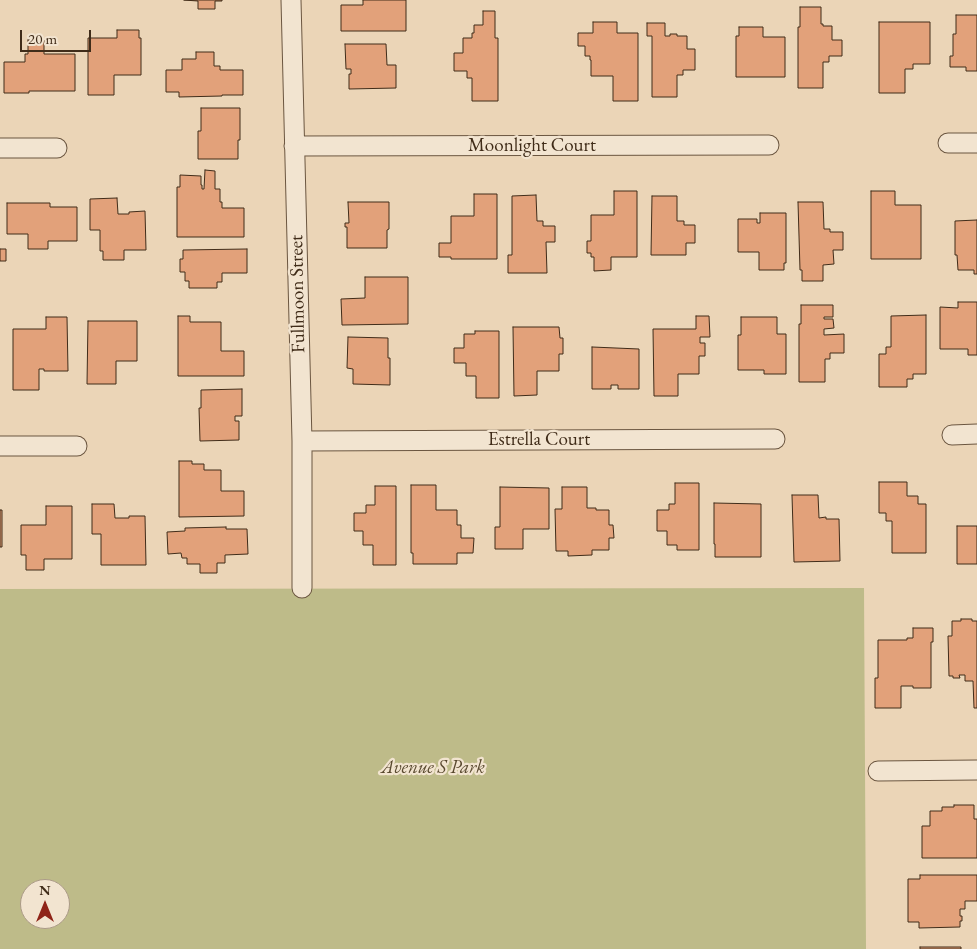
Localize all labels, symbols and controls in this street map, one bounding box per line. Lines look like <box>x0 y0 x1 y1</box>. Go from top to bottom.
scale bar <box>22 20 94 52</box>
text: 20 m <box>28 29 57 48</box>
street label: Moonlight Court <box>468 135 596 157</box>
street label: Fullmoon Street <box>286 235 310 353</box>
street label: Estrella Court <box>488 429 590 451</box>
park label: Avenue S Park <box>381 757 485 779</box>
north arrow <box>20 879 70 929</box>
text: N <box>39 881 51 899</box>

